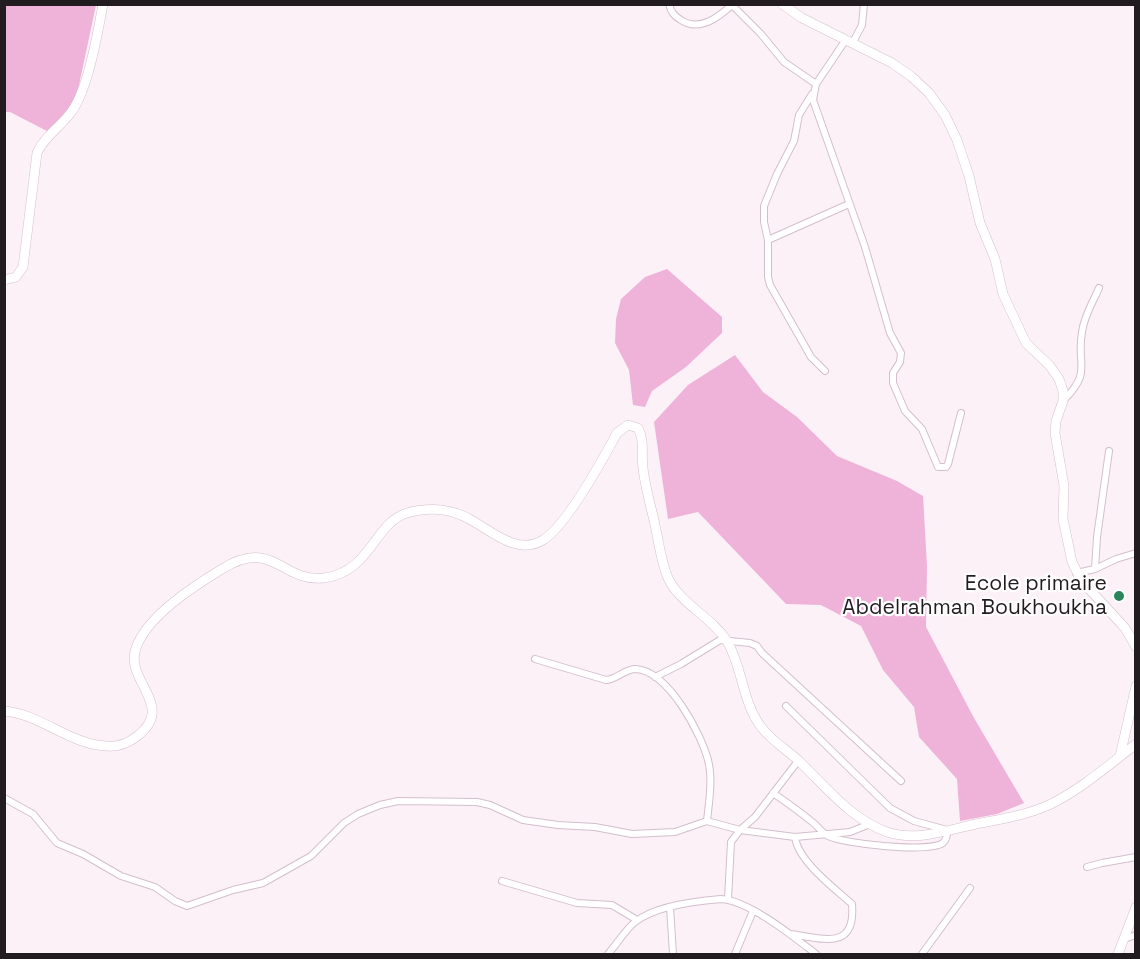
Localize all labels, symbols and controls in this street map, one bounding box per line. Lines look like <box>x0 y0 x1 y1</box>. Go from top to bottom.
place label: Ecole primaire Abdelrahman Boukhoukha <box>842 571 1107 621</box>
marker: Ecole primaire Abdelrahman Boukhoukha <box>1112 589 1126 603</box>

